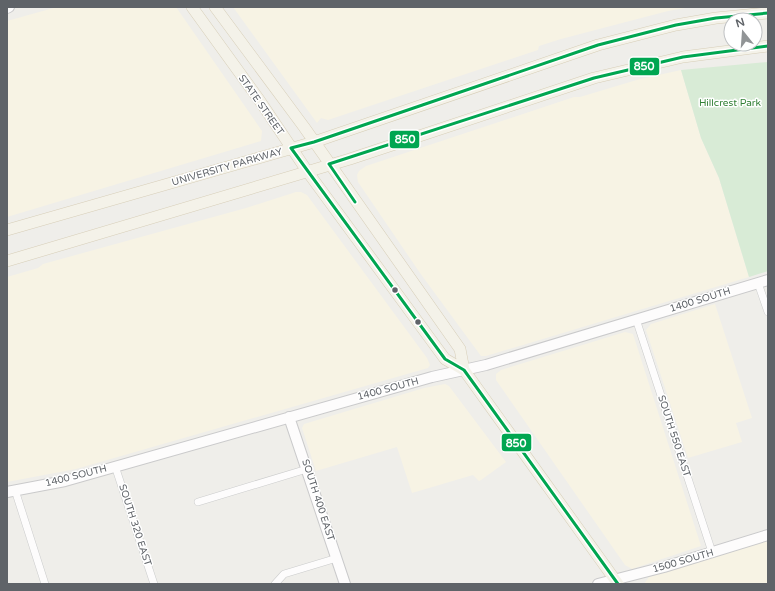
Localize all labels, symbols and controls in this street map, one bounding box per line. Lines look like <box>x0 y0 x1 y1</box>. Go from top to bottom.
north arrow <box>723 12 763 52</box>
text: N <box>734 15 746 30</box>
line badge: 850 <box>629 57 660 76</box>
text: 850 <box>634 60 654 73</box>
street label: STATE STREET <box>236 72 286 138</box>
park label: Hillcrest Park <box>699 97 762 109</box>
line badge: 850 <box>389 130 420 149</box>
text: 850 <box>395 133 415 146</box>
street label: UNIVERSITY PARKWAY <box>170 145 284 189</box>
unlabelled marker <box>390 285 400 295</box>
street label: 1400 SOUTH <box>668 285 732 315</box>
unlabelled marker <box>413 317 423 327</box>
street label: 1400 SOUTH <box>356 375 420 403</box>
street label: SOUTH 550 EAST <box>655 394 693 478</box>
line badge: 850 <box>501 433 532 452</box>
text: 850 <box>506 437 526 450</box>
street label: SOUTH 400 EAST <box>299 458 337 542</box>
street label: 1400 SOUTH <box>44 463 108 489</box>
street label: SOUTH 320 EAST <box>116 483 154 567</box>
street label: 1500 SOUTH <box>651 547 715 575</box>

